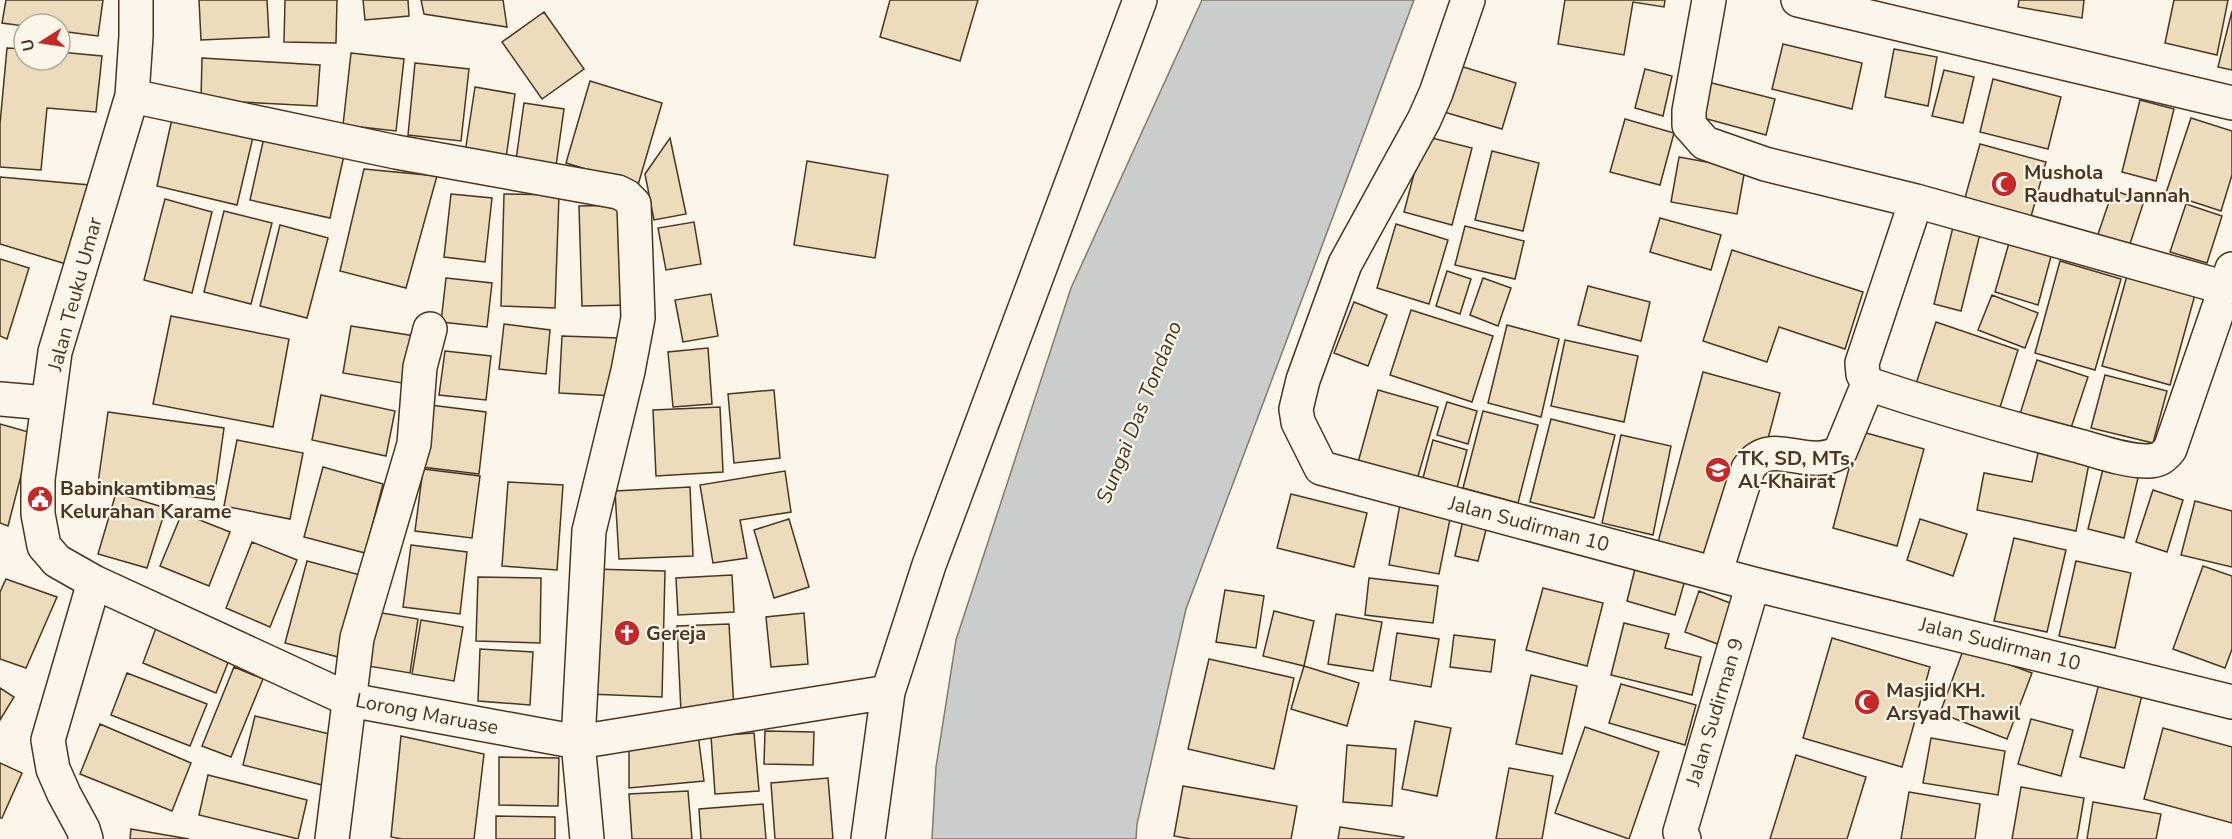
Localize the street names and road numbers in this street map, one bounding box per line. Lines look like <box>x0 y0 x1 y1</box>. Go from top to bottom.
street label: Jalan Teuku Umar <box>41 214 109 375</box>
street label: Jalan Sudirman 10 <box>1445 489 1612 558</box>
street label: Jalan Sudirman 10 <box>1916 611 2083 677</box>
street label: Jalan Sudirman 9 <box>1679 635 1750 790</box>
street label: Lorong Maruase <box>353 687 501 741</box>

